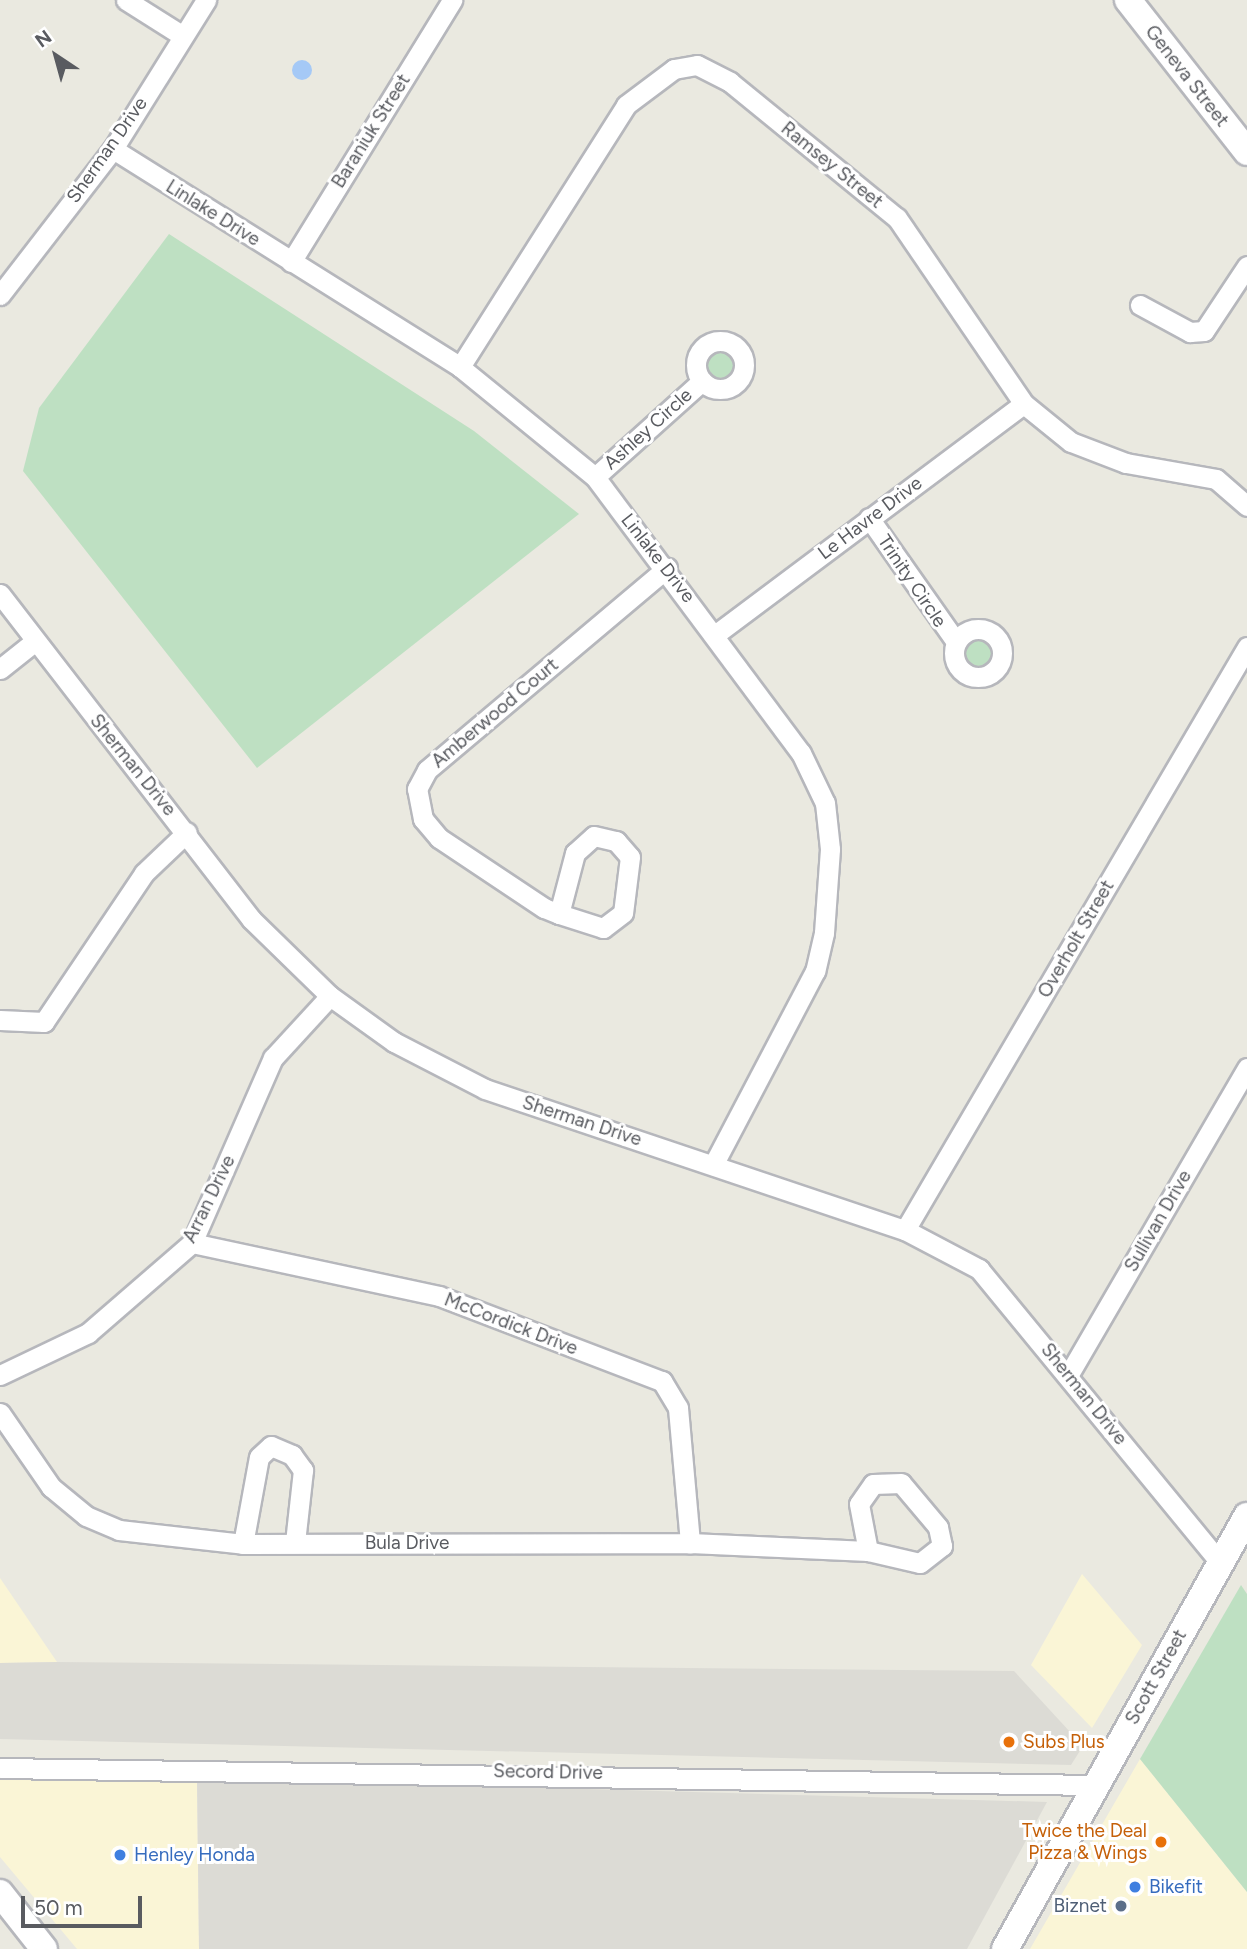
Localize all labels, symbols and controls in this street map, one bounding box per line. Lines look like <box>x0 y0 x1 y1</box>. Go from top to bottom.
north arrow <box>21 21 91 91</box>
street label: Geneva Street <box>1140 21 1234 131</box>
text: N <box>31 25 56 52</box>
street label: Baraniuk Street <box>327 70 415 192</box>
street label: Sherman Drive <box>62 93 152 207</box>
street label: Ramsey Street <box>776 117 888 213</box>
street label: Linlake Drive <box>162 175 264 251</box>
street label: Ashley Circle <box>599 384 697 474</box>
street label: Le Havre Drive <box>814 472 926 564</box>
street label: Linlake Drive <box>616 509 700 607</box>
street label: Trinity Circle <box>873 530 951 632</box>
street label: Amberwood Court <box>427 653 563 773</box>
street label: Sherman Drive <box>85 710 181 820</box>
street label: Overholt Street <box>1033 876 1119 1002</box>
street label: Sherman Drive <box>519 1091 645 1151</box>
street label: Arran Drive <box>178 1151 240 1247</box>
street label: Sullivan Drive <box>1120 1166 1196 1276</box>
street label: McCordick Drive <box>441 1288 581 1360</box>
street label: Sherman Drive <box>1036 1339 1132 1449</box>
street label: Bula Drive <box>365 1532 449 1554</box>
street label: Scott Street <box>1121 1625 1191 1729</box>
place label: Subs Plus <box>1023 1731 1105 1753</box>
marker: Subs Plus <box>1001 1734 1017 1750</box>
street label: Secord Drive <box>493 1760 603 1784</box>
place label: Twice the Deal Pizza & Wings <box>1022 1820 1147 1864</box>
marker: Twice the Deal Pizza & Wings <box>1153 1834 1169 1850</box>
place label: Henley Honda <box>134 1844 255 1866</box>
marker: Henley Honda <box>112 1847 128 1863</box>
place label: Bikefit <box>1149 1876 1203 1898</box>
marker: Bikefit <box>1127 1879 1143 1895</box>
scale bar <box>24 1882 145 1926</box>
text: 50 m <box>34 1895 83 1920</box>
place label: Biznet <box>1053 1895 1107 1917</box>
marker: Biznet <box>1113 1898 1129 1914</box>

